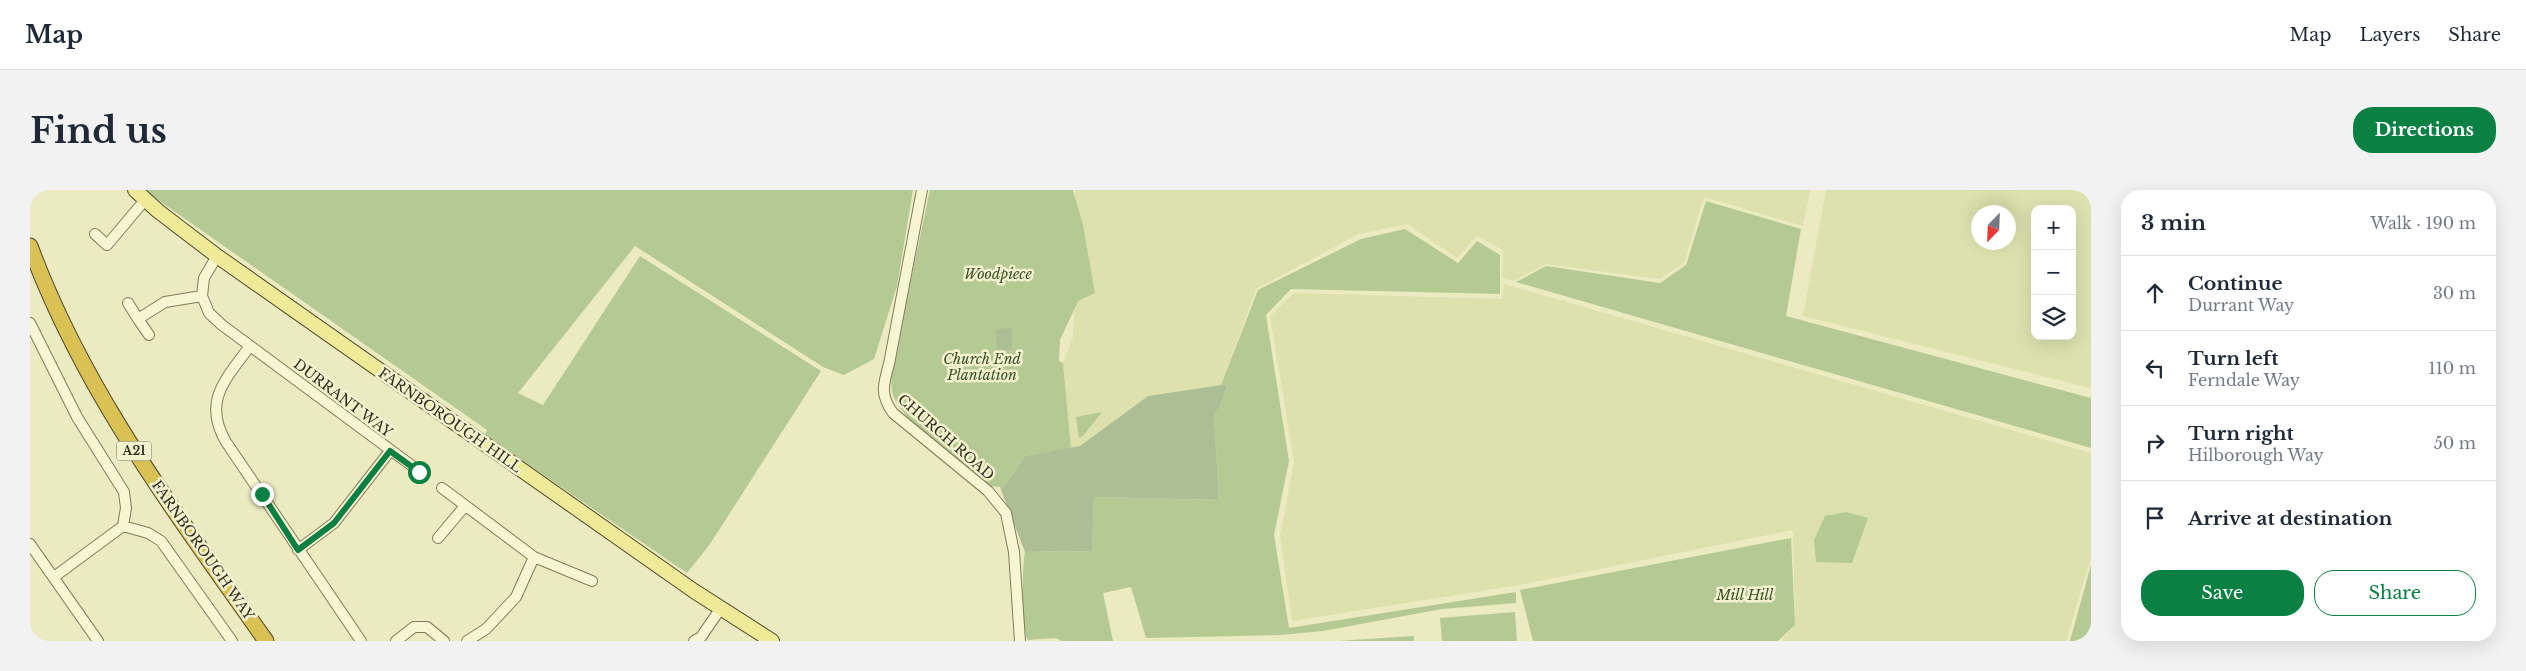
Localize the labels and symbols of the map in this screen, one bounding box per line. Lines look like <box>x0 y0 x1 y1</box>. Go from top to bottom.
north arrow <box>1971 205 2016 250</box>
park label: Woodpiece <box>964 265 1033 283</box>
park label: Church End Plantation <box>943 350 1021 384</box>
street label: DURRANT WAY <box>290 355 397 442</box>
street label: FARNBOROUGH HILL <box>375 364 525 476</box>
street label: CHURCH ROAD <box>894 390 998 484</box>
road number: A21 <box>116 442 152 460</box>
route start <box>408 461 431 484</box>
street label: FARNBOROUGH WAY <box>148 477 259 624</box>
route end <box>251 483 274 506</box>
park label: Mill Hill <box>1716 586 1774 604</box>

